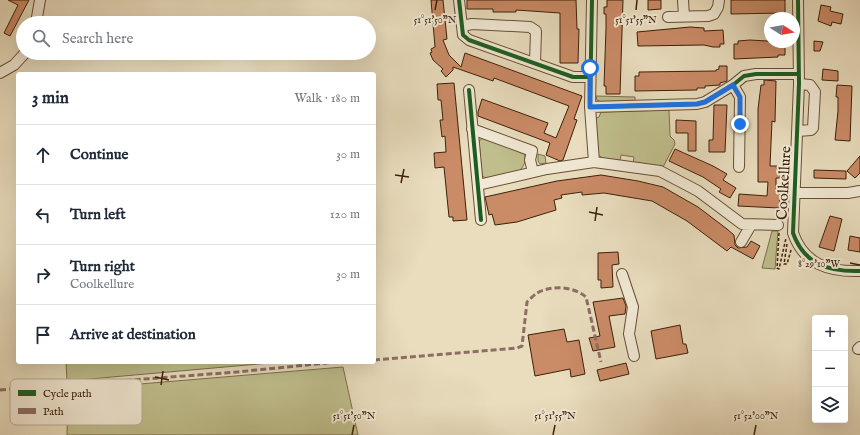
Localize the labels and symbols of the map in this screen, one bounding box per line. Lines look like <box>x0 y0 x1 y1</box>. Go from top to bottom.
north arrow <box>764 12 800 48</box>
text: 51°51'50"N <box>414 14 457 27</box>
text: 51°51'55"N <box>615 14 657 27</box>
route start <box>581 59 599 77</box>
route end <box>731 115 749 133</box>
street label: Coolkellure <box>773 145 795 220</box>
text: 8°29'10"W <box>798 258 840 271</box>
legend <box>10 379 142 425</box>
text: Cycle path <box>43 387 92 401</box>
text: Path <box>43 405 64 419</box>
text: 51°51'50"N <box>333 410 376 423</box>
text: 51°51'55"N <box>534 410 576 423</box>
text: 51°52'00"N <box>734 410 779 423</box>

